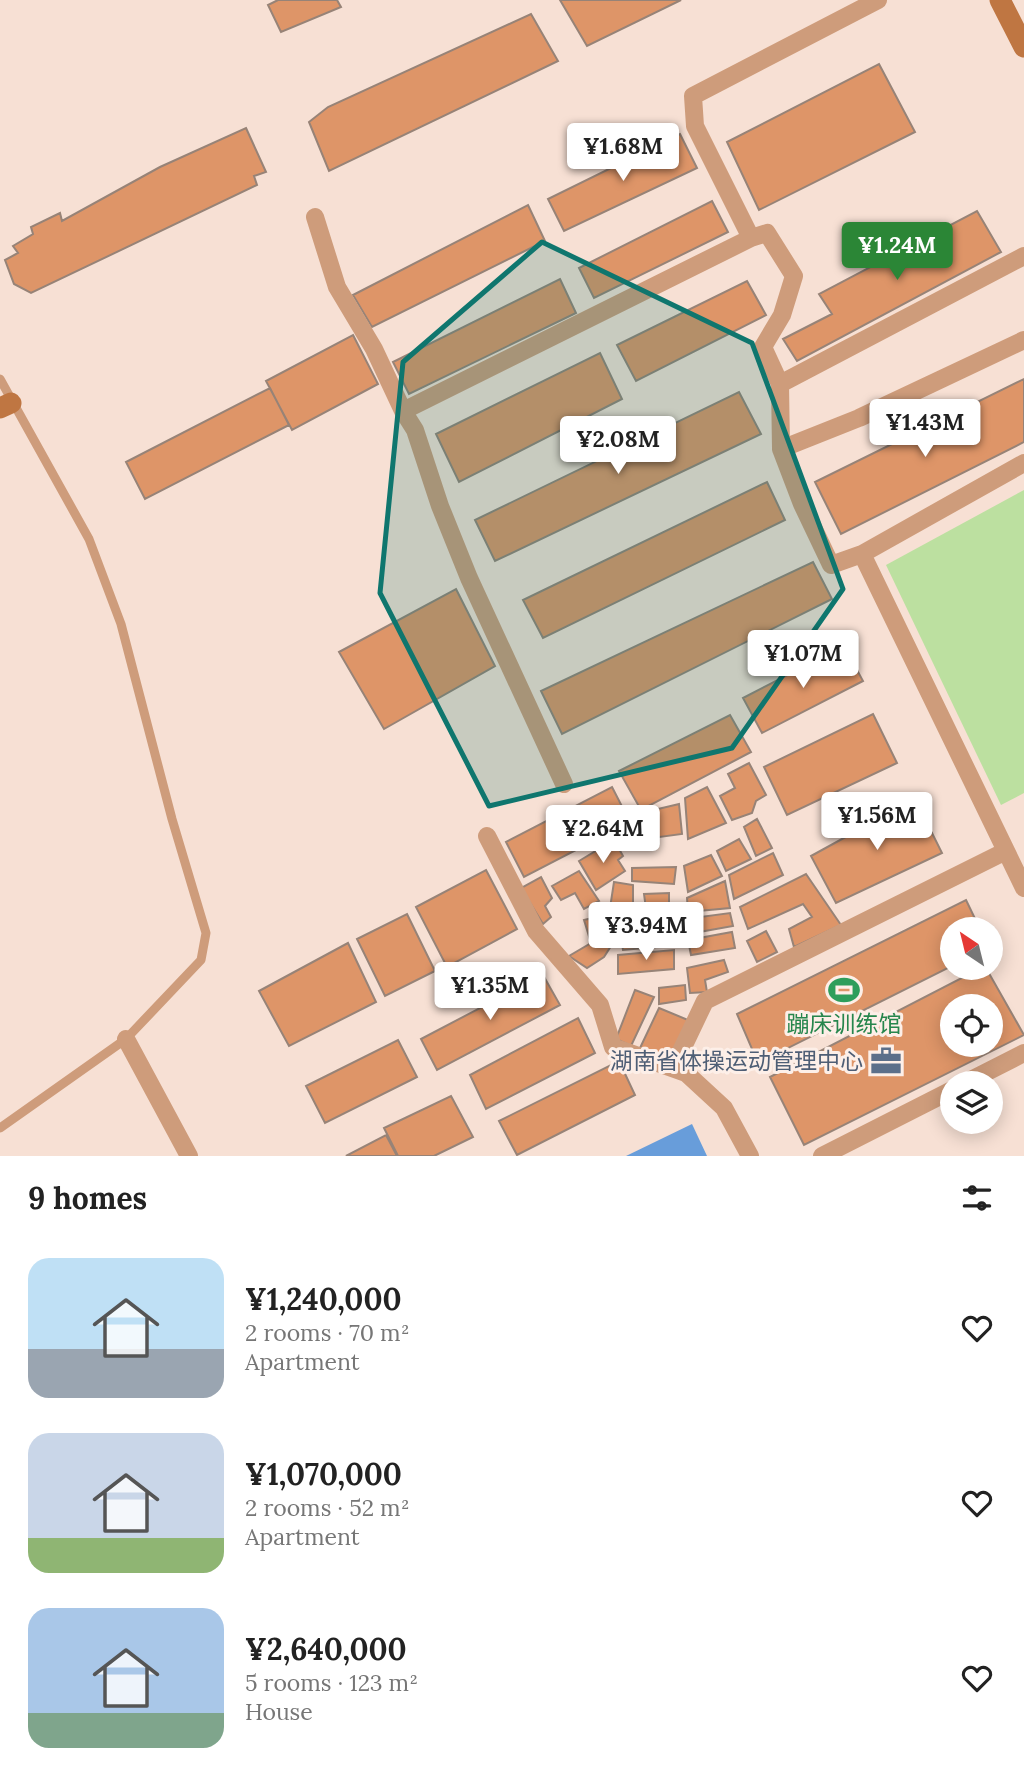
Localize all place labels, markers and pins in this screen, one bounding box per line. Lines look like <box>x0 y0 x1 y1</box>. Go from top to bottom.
pin: ¥1.68M <box>566 124 680 183</box>
pin: ¥1.24M <box>840 222 954 282</box>
pin: ¥1.43M <box>868 400 982 459</box>
pin: ¥2.08M <box>561 416 675 476</box>
pin: ¥1.07M <box>746 630 860 690</box>
pin: ¥1.56M <box>820 792 934 852</box>
pin: ¥2.64M <box>546 806 660 865</box>
pin: ¥3.94M <box>589 902 703 962</box>
pin: ¥1.35M <box>433 962 547 1022</box>
sports icon: 蹦床训练馆 <box>827 973 861 1007</box>
place label: 蹦床训练馆 <box>787 1009 902 1038</box>
office icon: 湖南省体操运动管理中心 <box>869 1044 903 1078</box>
place label: 湖南省体操运动管理中心 <box>610 1046 863 1075</box>

